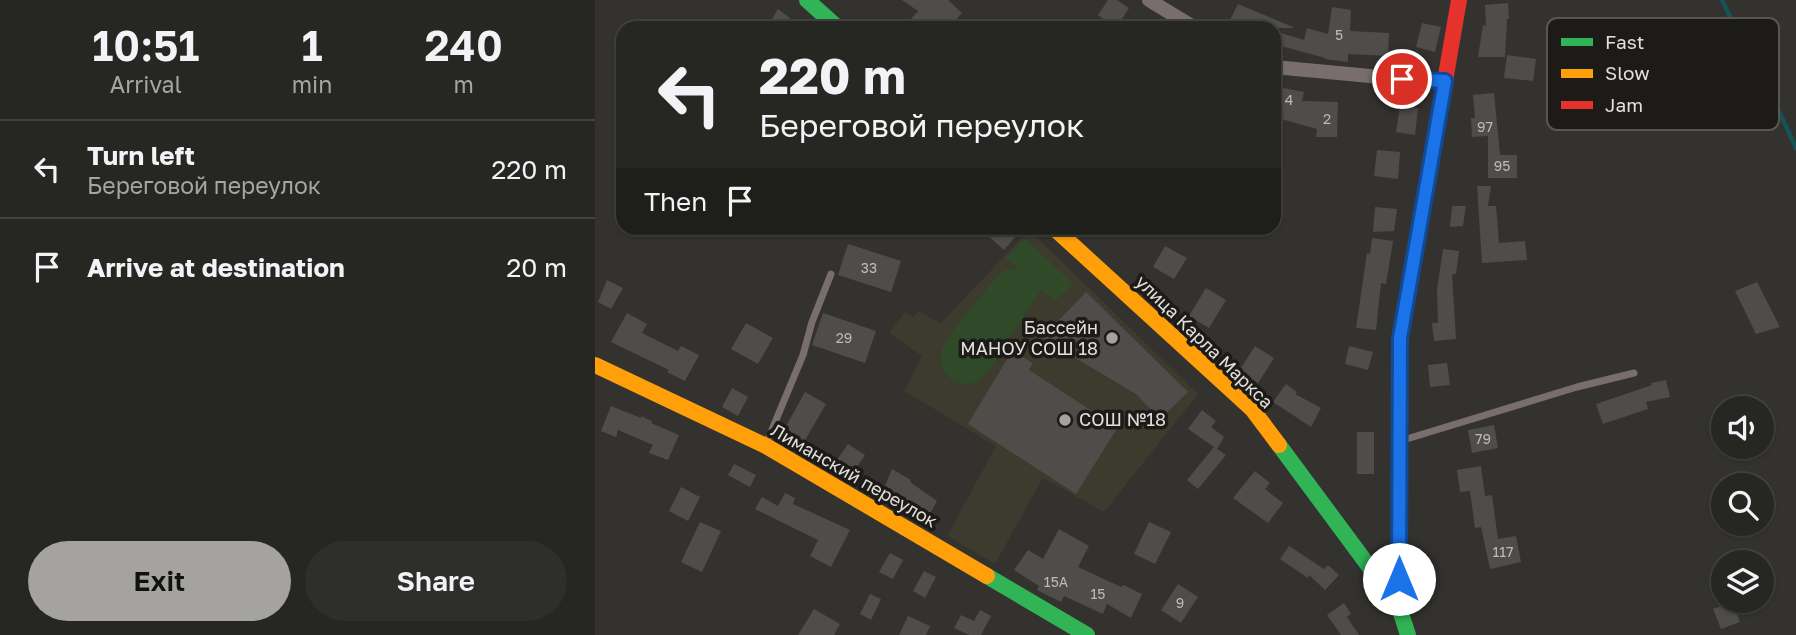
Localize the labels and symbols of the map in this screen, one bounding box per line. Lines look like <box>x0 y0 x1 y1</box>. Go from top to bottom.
legend <box>1547 18 1779 130</box>
house number: 5 <box>1335 26 1343 43</box>
text: Fast <box>1605 30 1644 53</box>
pin <box>1372 49 1432 109</box>
text: Slow <box>1605 61 1650 84</box>
house number: 4 <box>1285 91 1293 108</box>
text: Jam <box>1605 93 1643 116</box>
house number: 2 <box>1323 110 1331 127</box>
house number: 97 <box>1477 118 1493 135</box>
house number: 95 <box>1494 157 1510 174</box>
house number: 33 <box>861 259 877 276</box>
street label: улица Карла Маркса <box>1131 270 1278 413</box>
place label: Бассейн МАНОУ СОШ 18 <box>960 316 1098 359</box>
house number: 29 <box>836 329 852 346</box>
marker: Бассейн МАНОУ СОШ 18 <box>1104 330 1120 346</box>
place label: СОШ №18 <box>1079 408 1166 430</box>
marker: СОШ №18 <box>1057 412 1073 428</box>
street label: Лиманский переулок <box>767 419 942 532</box>
house number: 79 <box>1475 430 1491 447</box>
position arrow <box>1362 542 1436 616</box>
house number: 117 <box>1493 543 1514 560</box>
house number: 15А <box>1044 573 1069 590</box>
house number: 15 <box>1091 585 1105 602</box>
house number: 9 <box>1176 594 1184 611</box>

